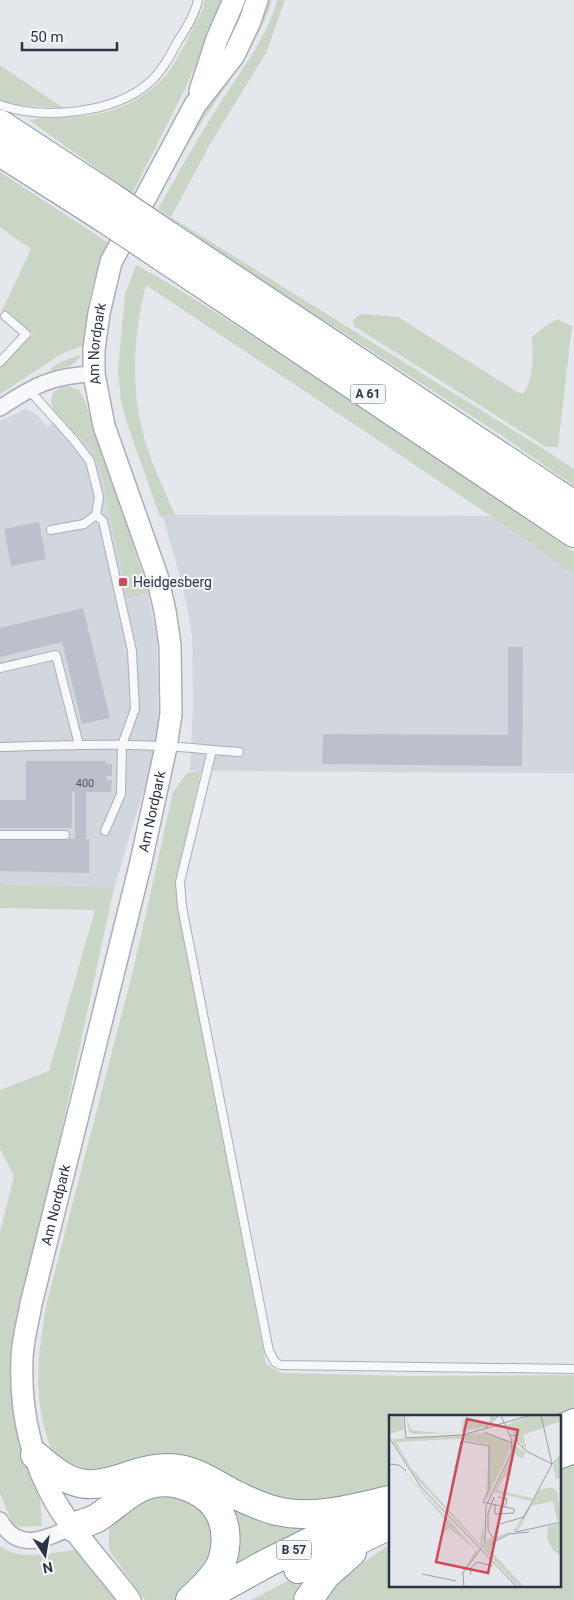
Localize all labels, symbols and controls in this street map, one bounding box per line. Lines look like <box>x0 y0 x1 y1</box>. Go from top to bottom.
scale bar <box>22 20 118 52</box>
text: 50 m <box>30 28 64 46</box>
street label: Am Nordpark <box>86 300 109 386</box>
road number: A 61 <box>350 384 386 404</box>
place label: Heidgesberg <box>133 574 212 590</box>
marker: Heidgesberg <box>117 576 129 588</box>
street label: Am Nordpark <box>135 768 169 854</box>
house number: 400 <box>76 777 94 790</box>
street label: Am Nordpark <box>38 1162 74 1247</box>
inset map <box>389 1415 562 1588</box>
north arrow <box>20 1530 70 1580</box>
road number: B 57 <box>276 1540 312 1560</box>
text: N <box>41 1559 54 1577</box>

